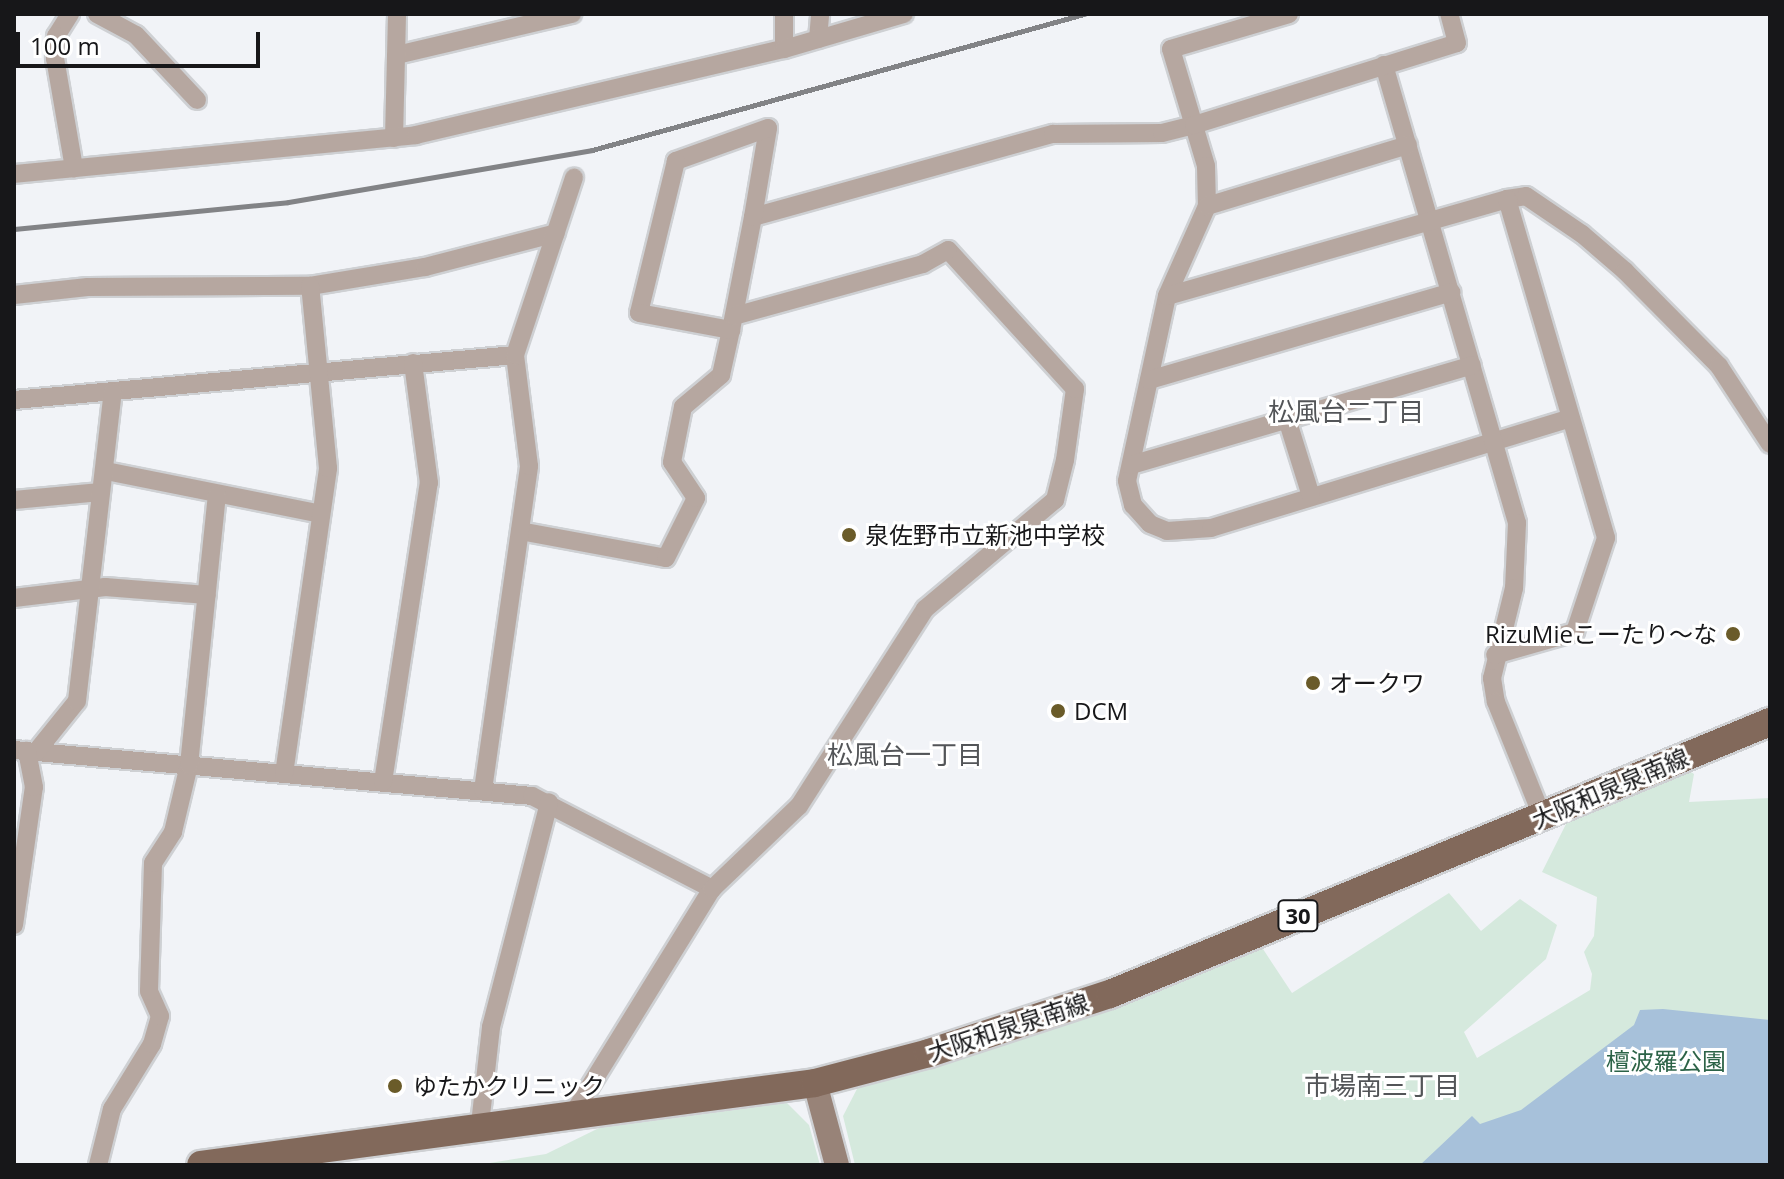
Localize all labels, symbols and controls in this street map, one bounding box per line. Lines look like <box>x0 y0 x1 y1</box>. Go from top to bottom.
scale bar <box>20 16 264 66</box>
text: 100 m <box>30 29 100 62</box>
district label: 松風台二丁目 <box>1268 396 1424 428</box>
place label: 泉佐野市立新池中学校 <box>865 521 1105 549</box>
marker: 泉佐野市立新池中学校 <box>840 526 858 544</box>
place label: RizuMieこーたり～な <box>1485 620 1717 648</box>
marker: RizuMieこーたり～な <box>1724 625 1742 643</box>
place label: オークワ <box>1329 669 1425 697</box>
marker: オークワ <box>1304 674 1322 692</box>
place label: DCM <box>1074 697 1128 725</box>
marker: DCM <box>1049 702 1067 720</box>
district label: 松風台一丁目 <box>827 739 983 771</box>
street label: 大阪和泉泉南線 <box>1527 742 1693 834</box>
road number: 30 <box>1276 898 1320 934</box>
street label: 大阪和泉泉南線 <box>924 987 1092 1067</box>
park label: 檀波羅公園 <box>1606 1047 1726 1075</box>
district label: 市場南三丁目 <box>1304 1070 1460 1102</box>
place label: ゆたかクリニック <box>413 1072 605 1100</box>
marker: ゆたかクリニック <box>384 1075 406 1097</box>

